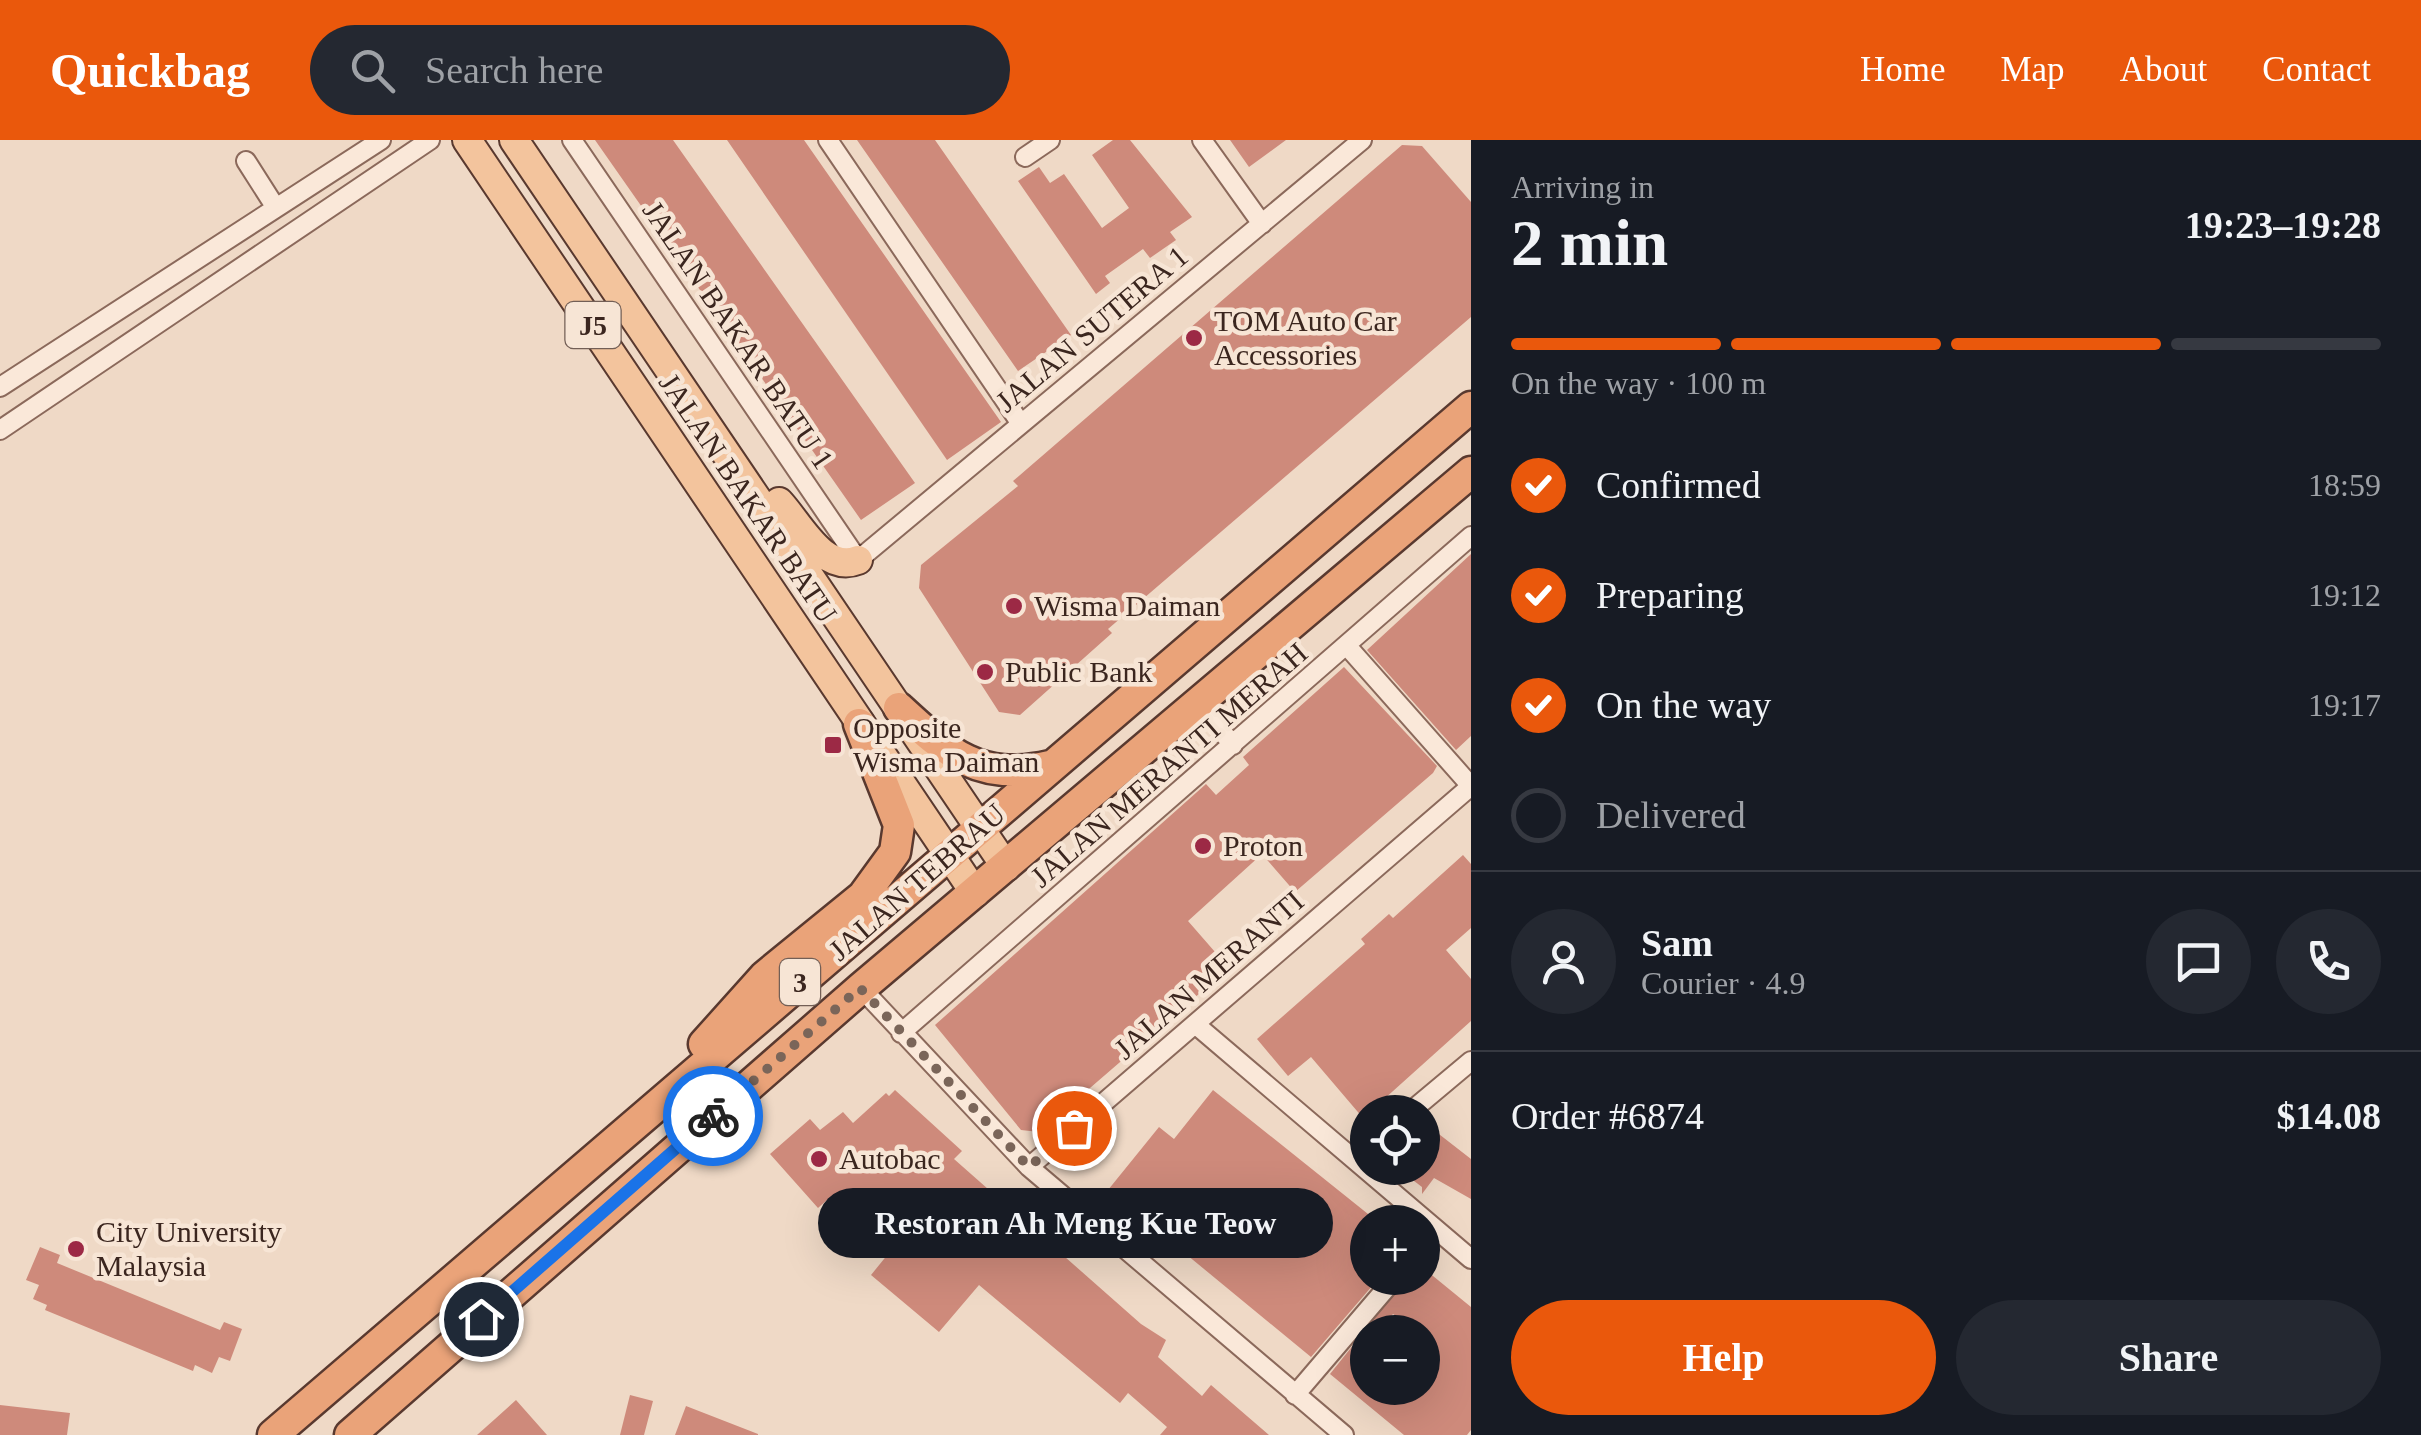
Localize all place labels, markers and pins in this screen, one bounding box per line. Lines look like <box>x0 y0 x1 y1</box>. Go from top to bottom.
place label: TOM Auto Car Accessories <box>1214 304 1397 371</box>
marker: TOM Auto Car Accessories <box>1183 327 1205 349</box>
place label: Wisma Daiman <box>1034 589 1220 622</box>
marker: Wisma Daiman <box>1003 595 1025 617</box>
place label: Public Bank <box>1005 655 1153 688</box>
marker: Public Bank <box>974 661 996 683</box>
place label: Opposite Wisma Daiman <box>853 711 1039 778</box>
marker: Opposite Wisma Daiman <box>822 734 844 756</box>
place label: Proton <box>1223 829 1303 862</box>
marker: Proton <box>1192 835 1214 857</box>
pin <box>1032 1086 1117 1171</box>
place label: Autobac <box>839 1142 941 1175</box>
marker: Autobac <box>808 1148 830 1170</box>
callout: Restoran Ah Meng Kue Teow <box>816 1188 1332 1258</box>
place label: City University Malaysia <box>96 1215 282 1282</box>
marker: City University Malaysia <box>65 1238 87 1260</box>
pin <box>439 1277 524 1362</box>

